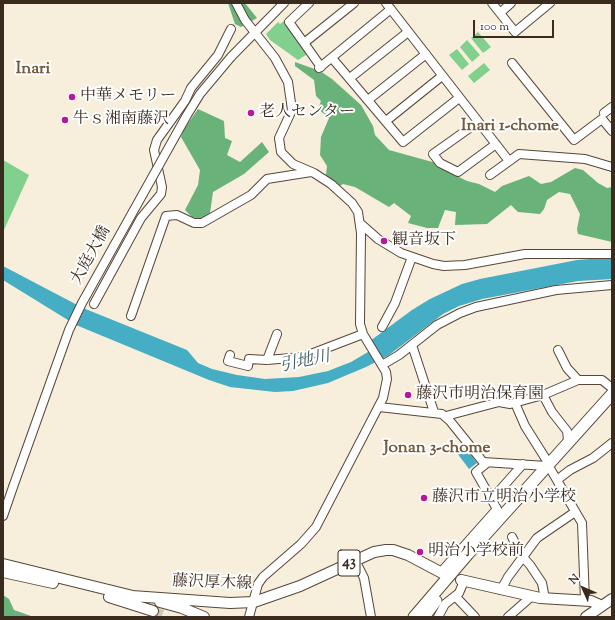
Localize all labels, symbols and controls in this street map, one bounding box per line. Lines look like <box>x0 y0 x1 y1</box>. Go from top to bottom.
scale bar <box>475 12 556 38</box>
text: 100 m <box>480 18 509 36</box>
district label: Inari <box>16 60 50 80</box>
place label: 中華メモリー <box>80 87 176 107</box>
marker: 中華メモリー <box>67 92 77 102</box>
place label: 老人センター <box>259 103 355 123</box>
marker: 老人センター <box>246 108 256 118</box>
place label: 牛ｓ湘南藤沢 <box>73 110 169 130</box>
marker: 牛ｓ湘南藤沢 <box>60 115 70 125</box>
district label: Inari 1-chome <box>461 117 559 137</box>
street label: 大庭大橋 <box>68 223 116 289</box>
place label: 観音坂下 <box>392 231 456 251</box>
marker: 観音坂下 <box>379 236 389 246</box>
water label: 引地川 <box>278 348 332 378</box>
place label: 藤沢市明治保育園 <box>416 385 544 405</box>
marker: 藤沢市明治保育園 <box>403 390 413 400</box>
district label: Jonan 3-chome <box>384 439 490 459</box>
place label: 藤沢市立明治小学校 <box>432 488 576 508</box>
marker: 藤沢市立明治小学校 <box>419 493 429 503</box>
place label: 明治小学校前 <box>428 542 524 562</box>
marker: 明治小学校前 <box>415 547 425 557</box>
road number: 43 <box>338 550 360 576</box>
north arrow <box>563 568 603 608</box>
text: N <box>566 571 583 588</box>
street label: 藤沢厚木線 <box>172 573 252 595</box>

